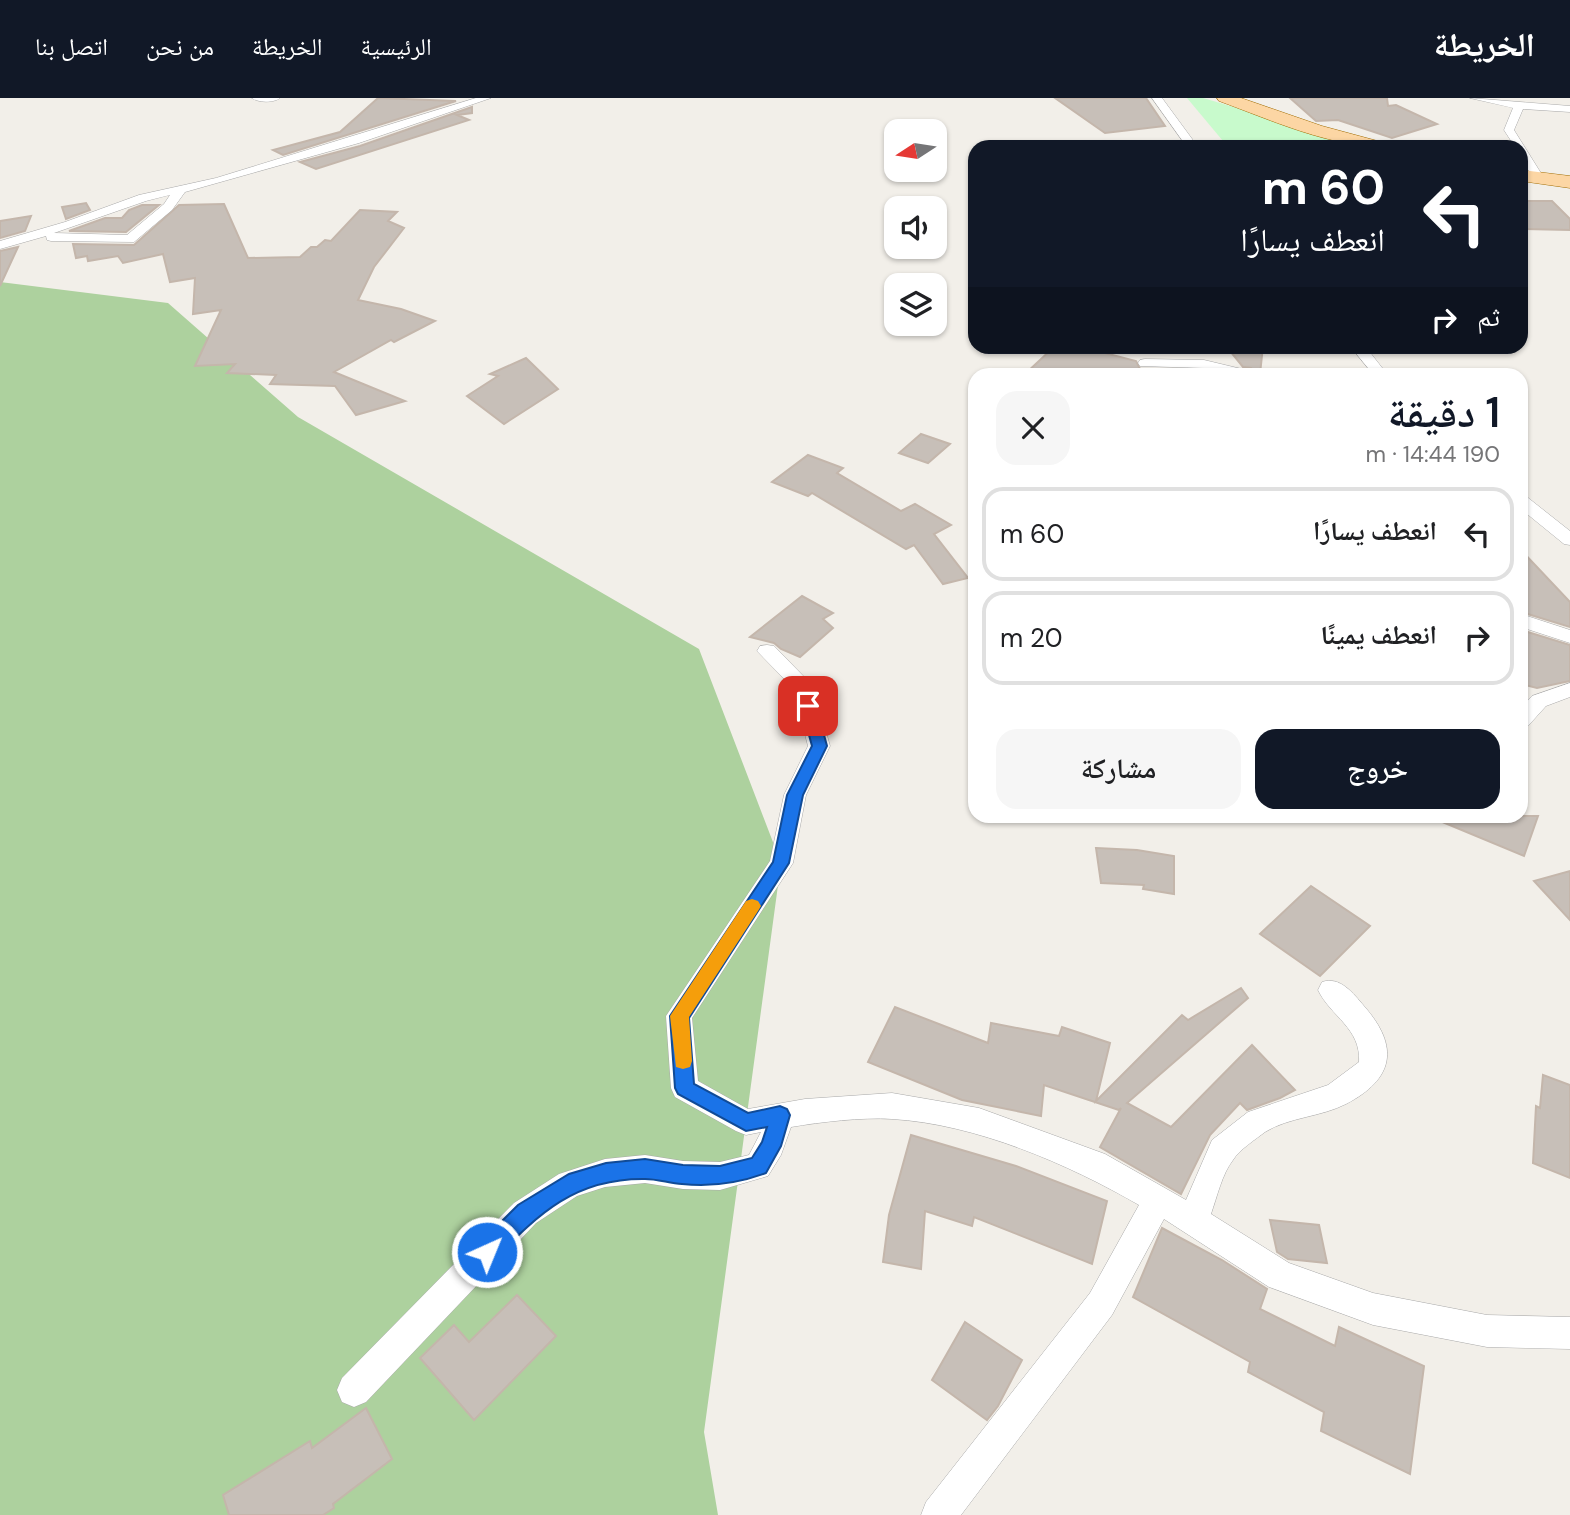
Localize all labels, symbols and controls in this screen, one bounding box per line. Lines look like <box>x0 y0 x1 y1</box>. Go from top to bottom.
text: الخريطة <box>1434 23 1535 66</box>
text: اتصل بنا <box>35 31 108 62</box>
text: من نحن <box>146 31 214 62</box>
text: الخريطة <box>252 31 323 62</box>
text: الرئيسية <box>361 31 432 62</box>
north arrow <box>884 119 947 182</box>
map controls <box>884 119 947 336</box>
text: 60 m <box>1262 155 1385 219</box>
icon: left <box>1409 168 1500 259</box>
button: sound <box>884 196 947 259</box>
text: انعطف يسارًا <box>1240 219 1385 261</box>
button: layers <box>884 273 947 336</box>
text: ثم <box>1477 300 1500 334</box>
icon: right <box>1425 301 1463 339</box>
text: 1 دقيقة <box>1388 385 1500 440</box>
button: close <box>996 391 1070 465</box>
text: 190 m · 14:44 <box>1366 439 1500 469</box>
text: انعطف يسارًا <box>1313 514 1437 548</box>
icon: left <box>1458 515 1496 553</box>
text: 60 m <box>1000 517 1064 551</box>
text: انعطف يمينًا <box>1321 618 1437 652</box>
icon: right <box>1458 619 1496 657</box>
text: 20 m <box>1000 621 1063 655</box>
pin <box>778 676 838 736</box>
icon: arrive <box>789 687 827 725</box>
button: مشاركة <box>996 729 1241 809</box>
button: خروج <box>1255 729 1500 809</box>
position arrow <box>450 1215 524 1289</box>

